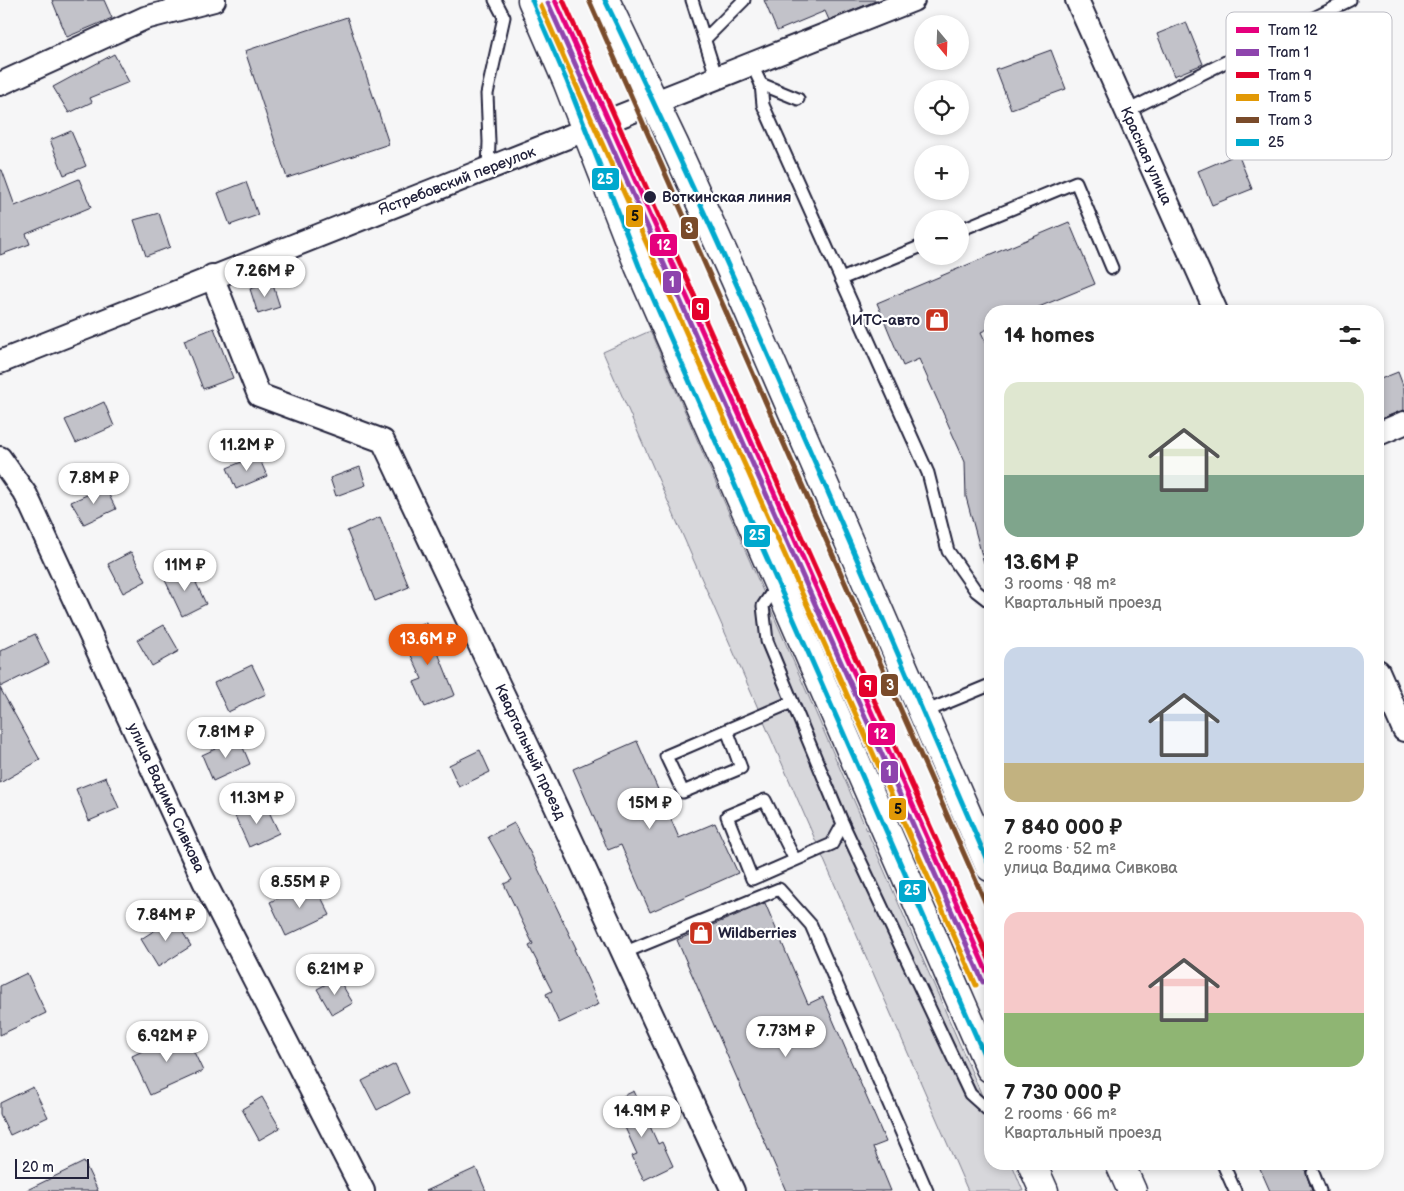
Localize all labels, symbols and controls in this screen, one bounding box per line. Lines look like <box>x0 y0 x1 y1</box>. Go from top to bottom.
legend <box>1226 12 1392 160</box>
north arrow <box>914 15 969 70</box>
map controls <box>914 15 969 265</box>
text: Tram 12 <box>1268 22 1318 39</box>
text: Tram 1 <box>1268 44 1309 61</box>
text: Tram 9 <box>1268 67 1312 84</box>
button: locate <box>914 80 969 135</box>
text: Tram 5 <box>1268 89 1312 106</box>
street label: Красная улица <box>1116 104 1176 208</box>
text: Tram 3 <box>1268 112 1312 129</box>
text: 25 <box>1268 134 1284 151</box>
street label: Ястребовский переулок <box>376 142 538 220</box>
button: + <box>914 145 969 200</box>
line badge: 25 <box>591 167 620 191</box>
text: 25 <box>597 171 613 188</box>
place label: Воткинская линия <box>662 188 791 207</box>
marker: Воткинская линия <box>642 189 658 205</box>
line badge: 5 <box>625 204 644 228</box>
text: 5 <box>631 208 639 225</box>
button: − <box>914 210 969 265</box>
line badge: 3 <box>680 216 699 240</box>
text: 3 <box>685 220 693 237</box>
line badge: 12 <box>649 233 678 257</box>
text: 12 <box>657 237 672 254</box>
pin: 7.26M ₽ <box>219 256 311 298</box>
text: 7.26M ₽ <box>235 262 295 281</box>
line badge: 1 <box>662 270 682 294</box>
text: 1 <box>669 274 675 291</box>
line badge: 9 <box>691 297 710 321</box>
text: 9 <box>696 301 704 318</box>
shop icon: ИТС-авто <box>924 307 950 333</box>
place label: ИТС-авто <box>852 311 920 330</box>
icon: filters <box>1336 321 1364 349</box>
text: 14 homes <box>1004 323 1095 348</box>
icon: home <box>1139 415 1229 505</box>
pin: 11.2M ₽ <box>201 430 293 472</box>
text: 11.2M ₽ <box>220 436 274 455</box>
pin: 7.8M ₽ <box>53 462 135 505</box>
text: 7.8M ₽ <box>69 469 119 488</box>
line badge: 25 <box>743 524 771 548</box>
text: 25 <box>749 527 765 544</box>
pin: 11M ₽ <box>150 550 220 592</box>
text: 13.6M ₽ <box>1004 550 1078 575</box>
text: 11M ₽ <box>165 556 205 575</box>
text: 3 rooms · 98 m² <box>1004 575 1116 594</box>
text: Квартальный проезд <box>1004 594 1161 613</box>
pin: 13.6M ₽ <box>382 624 474 666</box>
text: 13.6M ₽ <box>400 630 456 649</box>
line badge: 3 <box>880 673 899 697</box>
line badge: 9 <box>858 674 878 698</box>
text: 3 <box>886 677 894 694</box>
text: 9 <box>864 678 872 695</box>
icon: home <box>1139 680 1229 770</box>
street label: Квартальный проезд <box>490 681 570 823</box>
pin: 7.81M ₽ <box>180 716 272 759</box>
street label: улица Вадима Сивкова <box>123 720 209 876</box>
line badge: 12 <box>867 722 896 746</box>
text: 7.81M ₽ <box>198 723 254 742</box>
text: 12 <box>874 726 889 743</box>
line badge: 1 <box>880 760 899 784</box>
text: 1 <box>886 763 892 780</box>
pin: 11.3M ₽ <box>211 782 303 825</box>
pin: 15M ₽ <box>615 788 685 830</box>
text: 11.3M ₽ <box>230 789 284 808</box>
text: 15M ₽ <box>628 794 672 813</box>
line badge: 5 <box>888 797 907 821</box>
text: 5 <box>894 801 902 818</box>
text: 7 840 000 ₽ <box>1004 815 1122 840</box>
text: 2 rooms · 52 m² <box>1004 840 1116 859</box>
text: улица Вадима Сивкова <box>1004 859 1178 878</box>
pin: 8.55M ₽ <box>254 866 346 909</box>
text: 8.55M ₽ <box>270 873 330 892</box>
line badge: 25 <box>898 879 927 903</box>
text: 25 <box>904 882 920 899</box>
pin: 7.84M ₽ <box>120 900 212 942</box>
text: 7.84M ₽ <box>137 906 195 925</box>
shop icon: Wildberries <box>688 920 714 946</box>
place label: Wildberries <box>718 924 797 943</box>
icon: home <box>1139 945 1229 1035</box>
pin: 6.21M ₽ <box>289 954 381 996</box>
text: 6.21M ₽ <box>307 960 363 979</box>
pin: 7.73M ₽ <box>740 1016 832 1058</box>
pin: 6.92M ₽ <box>121 1020 213 1063</box>
text: 7.73M ₽ <box>757 1022 815 1041</box>
text: 6.92M ₽ <box>137 1027 197 1046</box>
text: 7 730 000 ₽ <box>1004 1080 1121 1105</box>
pin: 14.9M ₽ <box>596 1096 688 1138</box>
text: 14.9M ₽ <box>614 1102 670 1121</box>
text: 2 rooms · 66 m² <box>1004 1105 1117 1124</box>
text: Квартальный проезд <box>1004 1124 1161 1143</box>
scale bar <box>15 1156 89 1179</box>
text: 20 m <box>22 1159 54 1176</box>

